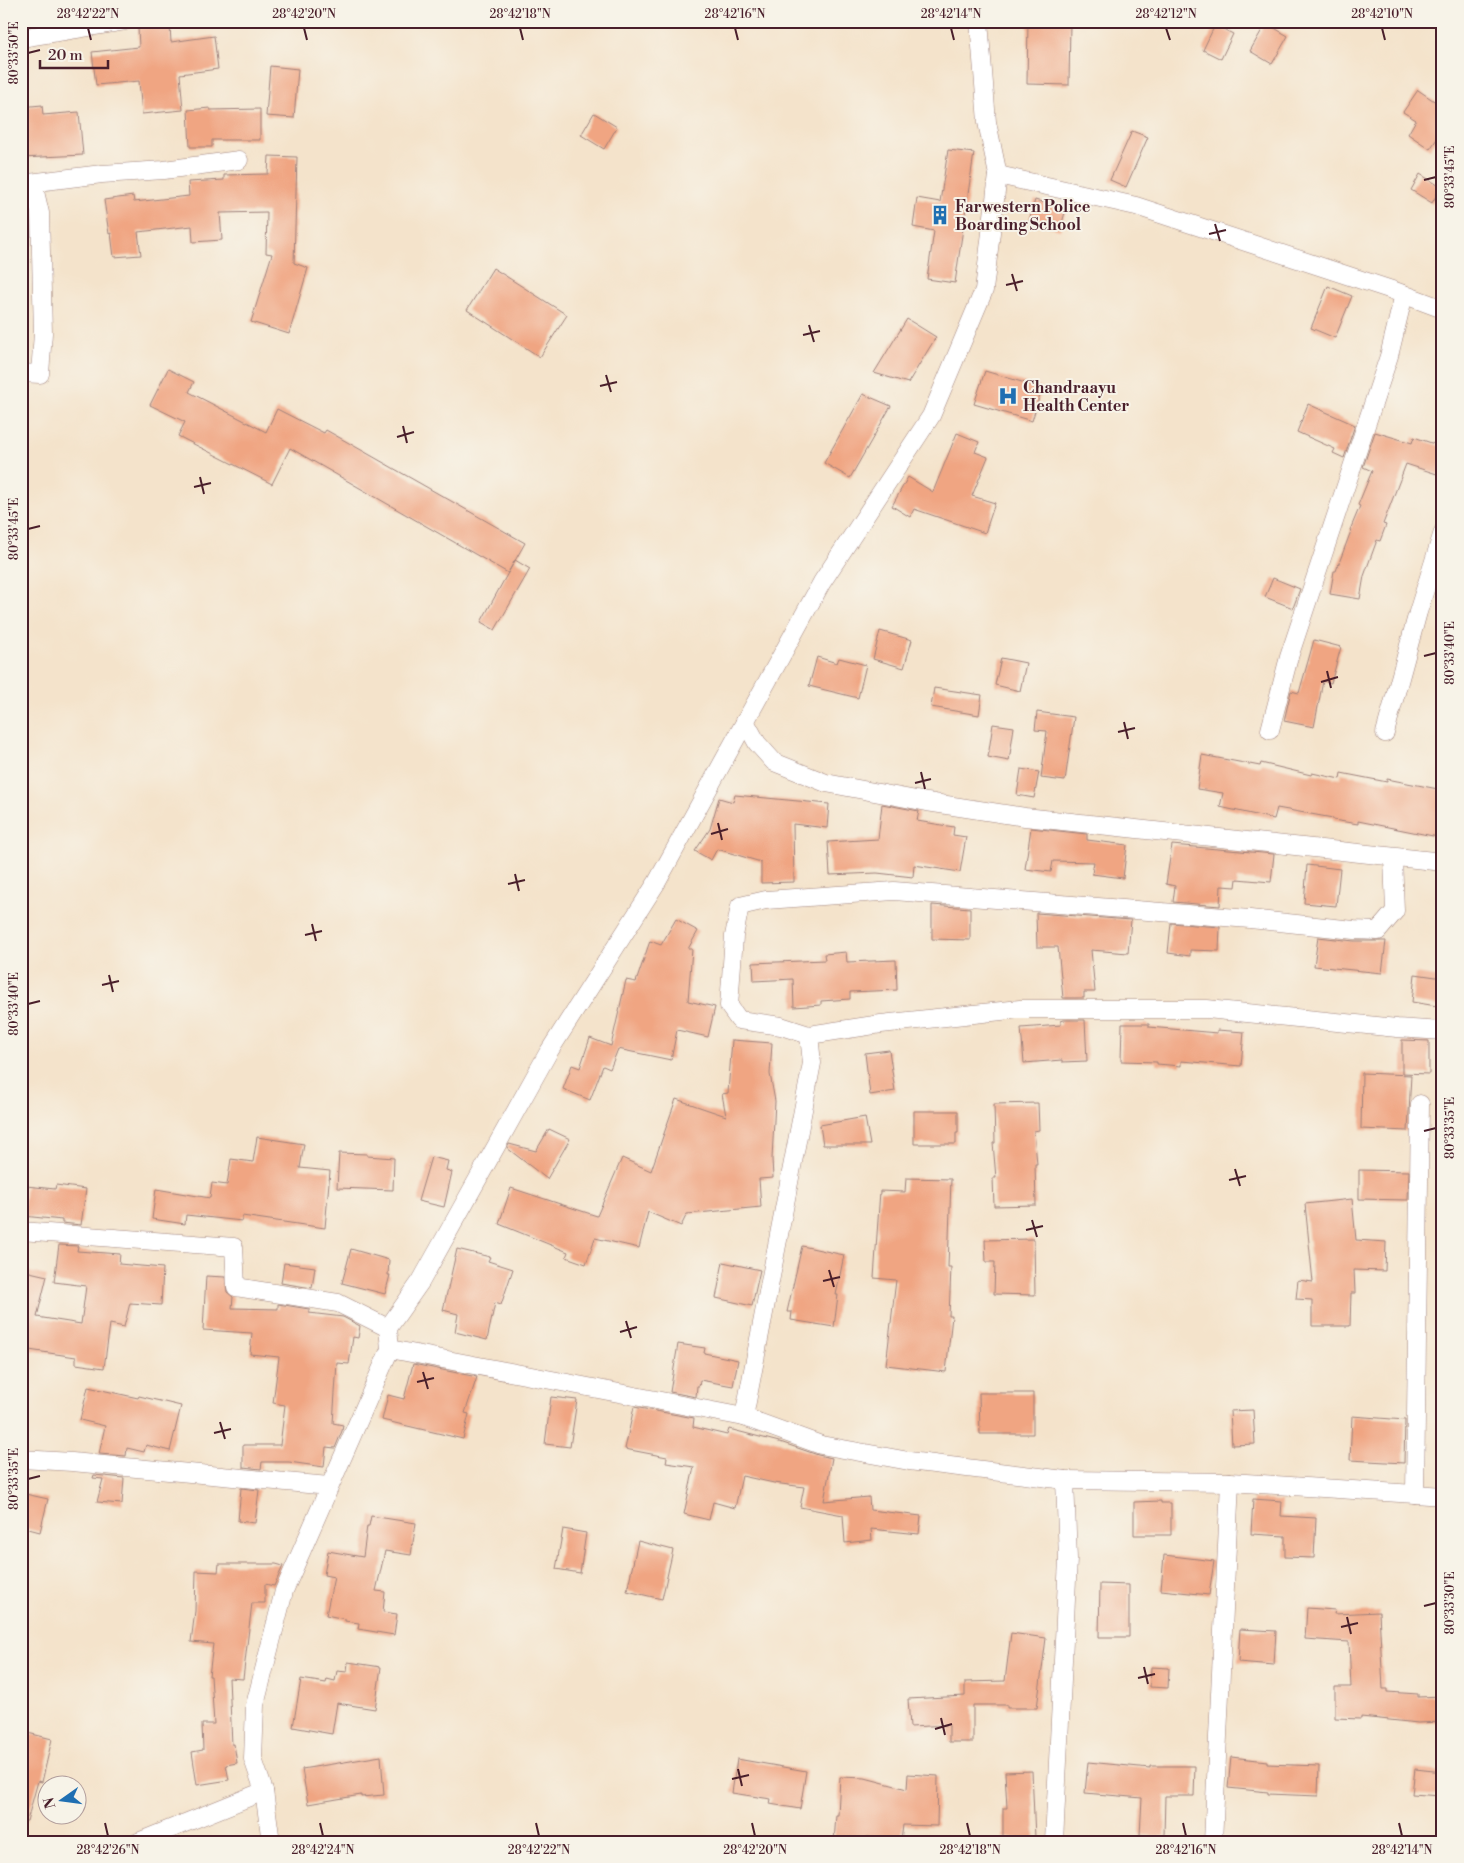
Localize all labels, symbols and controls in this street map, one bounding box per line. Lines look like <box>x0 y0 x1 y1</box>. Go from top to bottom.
text: 28°42'22"N <box>57 7 119 22</box>
text: 28°42'20"N <box>272 7 336 22</box>
text: 28°42'18"N <box>489 7 551 22</box>
text: 28°42'16"N <box>705 7 766 22</box>
text: 28°42'14"N <box>921 7 981 22</box>
text: 28°42'12"N <box>1135 7 1197 22</box>
text: 28°42'10"N <box>1351 7 1413 22</box>
text: 80°33'50"E <box>7 21 22 85</box>
scale bar <box>40 38 108 70</box>
text: 20 m <box>48 46 83 65</box>
text: 80°33'45"E <box>1443 146 1458 208</box>
place label: Farwestern Police Boarding School <box>955 197 1091 235</box>
building icon: Farwestern Police Boarding School <box>929 204 951 226</box>
place label: Chandraayu Health Center <box>1023 378 1129 416</box>
hospital icon: Chandraayu Health Center <box>997 385 1019 407</box>
text: 80°33'45"E <box>7 498 22 560</box>
text: 80°33'40"E <box>1443 621 1458 685</box>
text: 80°33'40"E <box>7 972 22 1036</box>
text: 80°33'35"E <box>1443 1097 1458 1159</box>
text: 80°33'35"E <box>7 1448 22 1510</box>
text: 80°33'30"E <box>1443 1571 1458 1635</box>
north arrow <box>38 1776 88 1826</box>
text: N <box>40 1795 60 1810</box>
text: 28°42'26"N <box>76 1843 140 1858</box>
text: 28°42'24"N <box>292 1843 355 1858</box>
text: 28°42'22"N <box>508 1843 570 1858</box>
text: 28°42'20"N <box>723 1843 787 1858</box>
text: 28°42'18"N <box>939 1843 1001 1858</box>
text: 28°42'16"N <box>1156 1843 1217 1858</box>
text: 28°42'14"N <box>1372 1843 1432 1858</box>

